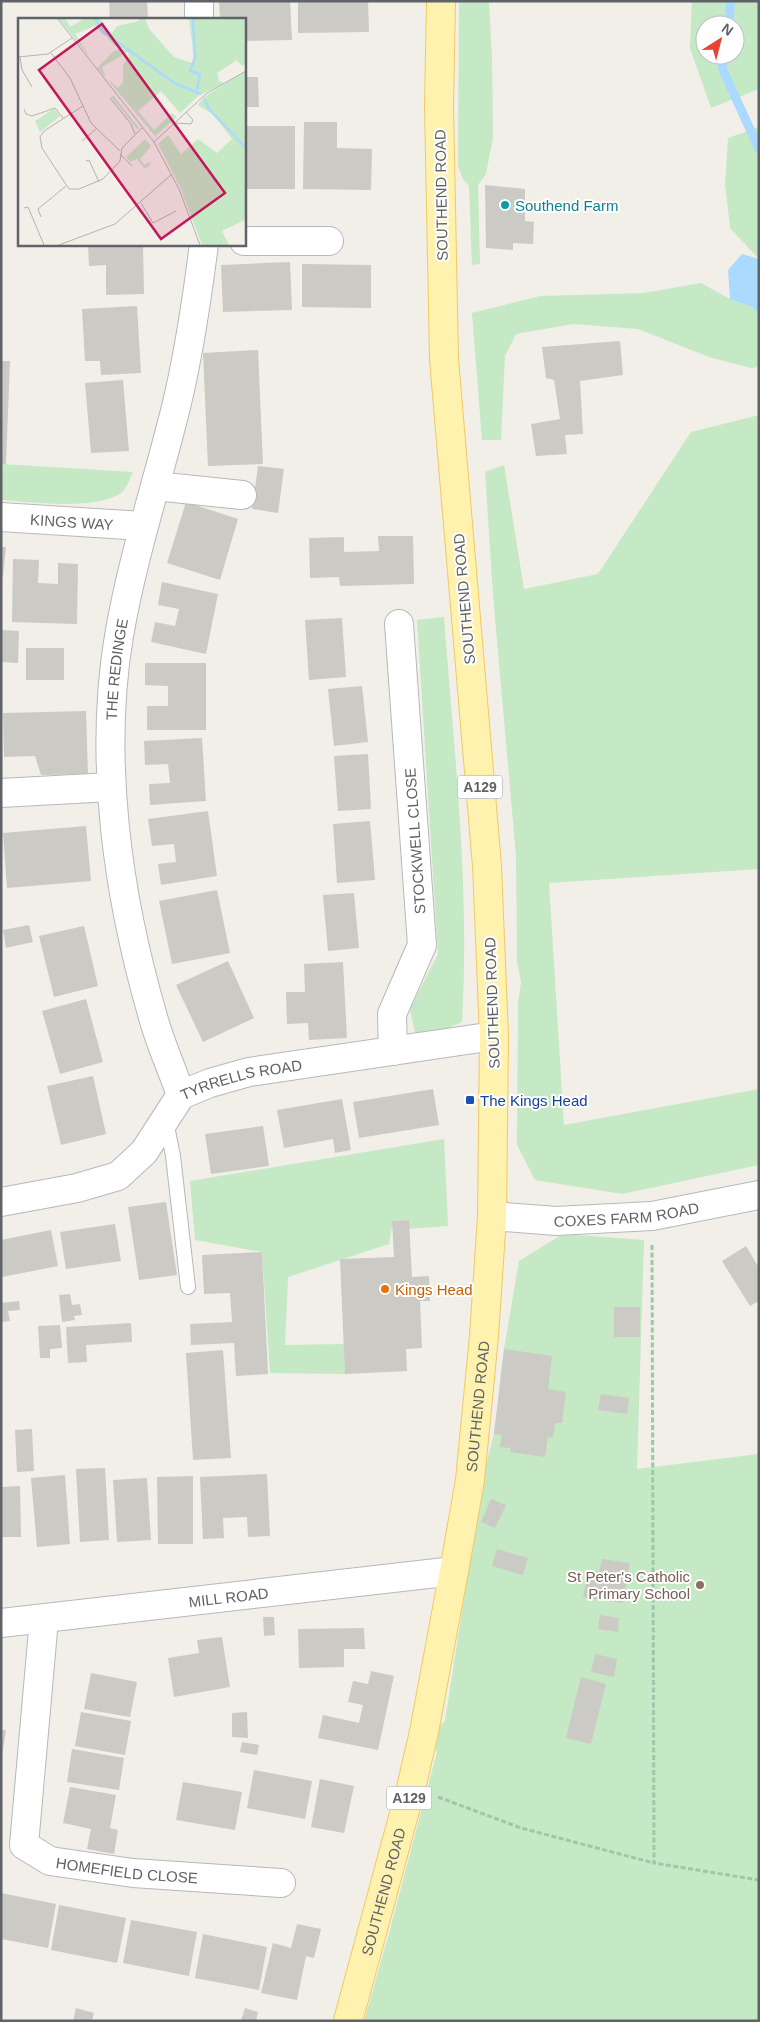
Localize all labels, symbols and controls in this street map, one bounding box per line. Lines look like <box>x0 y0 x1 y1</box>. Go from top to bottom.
north arrow <box>695 15 745 65</box>
inset map <box>18 18 245 245</box>
text: N <box>719 20 736 39</box>
street label: SOUTHEND ROAD <box>431 129 451 261</box>
place label: Southend Farm <box>515 197 618 214</box>
marker: Southend Farm <box>499 199 511 211</box>
street label: KINGS WAY <box>30 510 114 533</box>
street label: SOUTHEND ROAD <box>450 533 478 665</box>
street label: THE REDINGE <box>102 617 130 721</box>
street label: STOCKWELL CLOSE <box>401 767 429 915</box>
road number: A129 <box>458 776 502 799</box>
street label: SOUTHEND ROAD <box>481 937 503 1069</box>
street label: TYRRELLS ROAD <box>178 1056 303 1103</box>
place label: The Kings Head <box>480 1092 588 1109</box>
marker: The Kings Head <box>464 1094 476 1106</box>
street label: COXES FARM ROAD <box>553 1198 701 1230</box>
place label: Kings Head <box>395 1281 473 1298</box>
marker: Kings Head <box>379 1283 391 1295</box>
street label: SOUTHEND ROAD <box>462 1340 492 1473</box>
place label: St Peter's Catholic Primary School <box>567 1568 690 1602</box>
marker: St Peter's Catholic Primary School <box>694 1579 706 1591</box>
street label: MILL ROAD <box>188 1584 270 1610</box>
road number: A129 <box>386 1786 432 1810</box>
street label: SOUTHEND ROAD <box>358 1826 408 1957</box>
street label: HOMEFIELD CLOSE <box>55 1853 198 1886</box>

